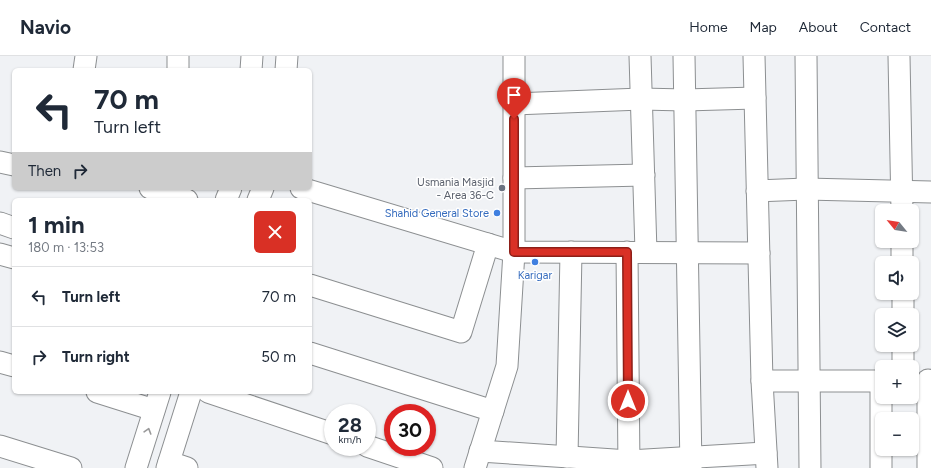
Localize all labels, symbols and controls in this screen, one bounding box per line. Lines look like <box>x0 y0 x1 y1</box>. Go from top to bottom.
text: Navio <box>20 16 71 39</box>
text: Home <box>689 19 728 36</box>
text: Map <box>750 19 777 36</box>
text: About <box>799 19 838 36</box>
text: Contact <box>860 19 911 36</box>
pin <box>497 78 531 119</box>
text: 70 m <box>94 82 159 116</box>
icon: left <box>28 84 80 136</box>
icon: arrive <box>503 84 525 106</box>
text: Turn left <box>94 116 161 138</box>
icon: right <box>69 160 91 182</box>
text: Then <box>28 162 61 180</box>
place label: Usmania Masjid - Area 36-C <box>417 176 494 202</box>
marker: Usmania Masjid - Area 36-C <box>497 183 507 193</box>
north arrow <box>875 204 919 248</box>
map controls <box>875 204 919 456</box>
place label: Shahid General Store <box>385 207 489 220</box>
marker: Shahid General Store <box>492 208 502 218</box>
text: 1 min <box>28 210 85 239</box>
button: close <box>254 211 296 253</box>
text: 180 m · 13:53 <box>28 240 104 255</box>
button: sound <box>875 256 919 300</box>
marker: Karigar <box>530 257 540 267</box>
place label: Karigar <box>518 269 552 282</box>
icon: left <box>28 286 50 308</box>
text: Turn left <box>62 288 120 306</box>
text: 70 m <box>262 288 296 306</box>
button: layers <box>875 308 919 352</box>
icon: right <box>28 346 50 368</box>
text: Turn right <box>62 348 130 366</box>
text: 50 m <box>261 348 296 366</box>
button: + <box>875 360 919 404</box>
position arrow <box>607 380 649 422</box>
speed limit sign: 30 <box>384 404 436 456</box>
button: − <box>875 412 919 456</box>
text: 28 <box>338 413 362 437</box>
one-way arrow <box>143 427 152 434</box>
text: km/h <box>339 433 361 446</box>

